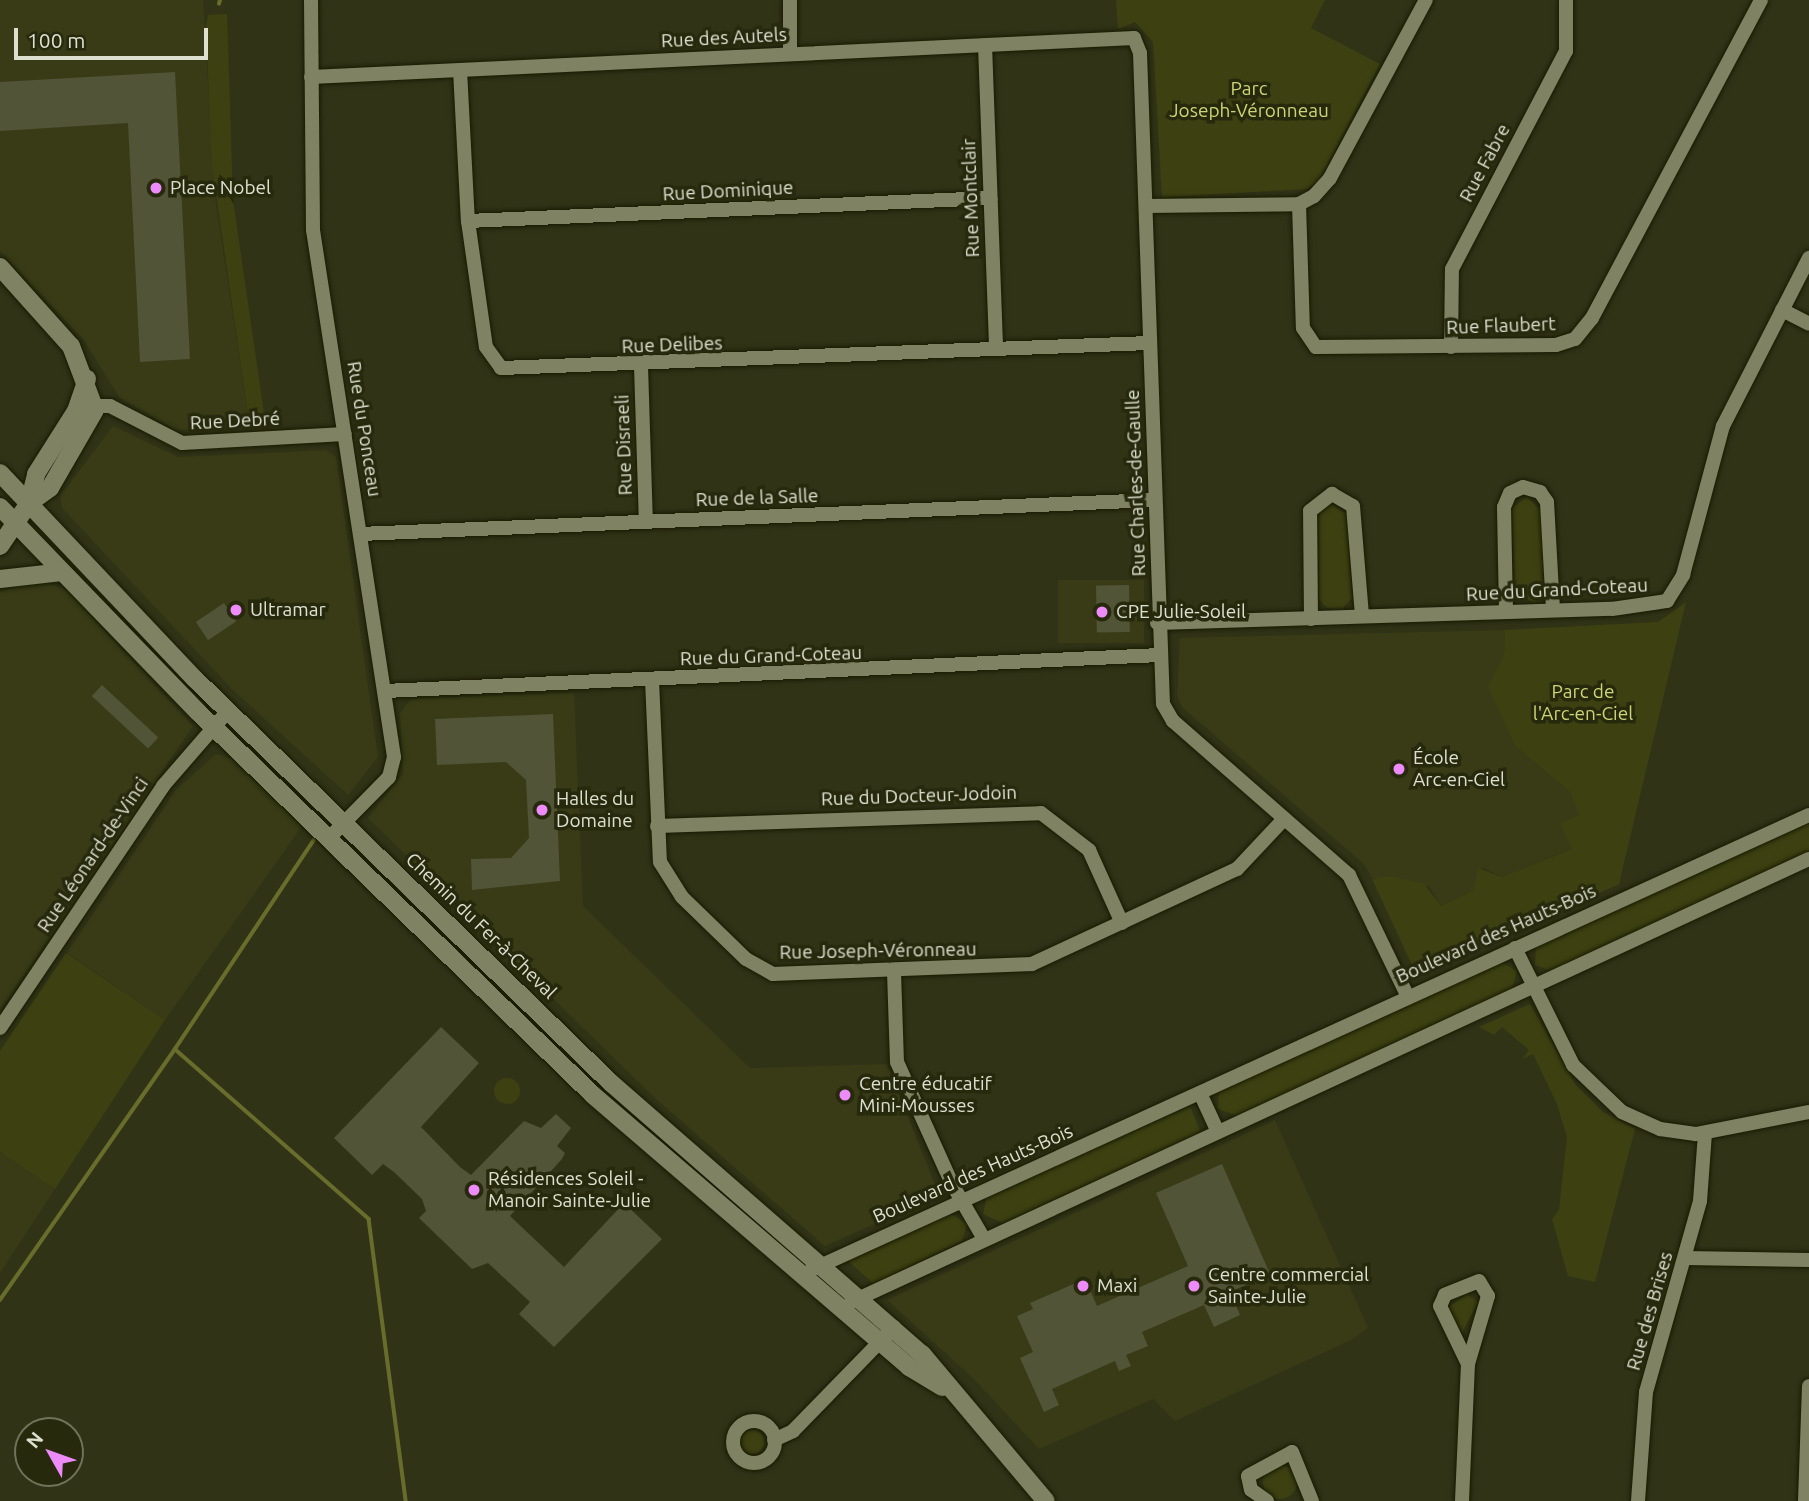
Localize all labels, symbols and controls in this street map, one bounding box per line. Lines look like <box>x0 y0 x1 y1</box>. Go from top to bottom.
scale bar <box>18 14 212 58</box>
street label: Rue des Autels <box>660 23 788 53</box>
text: 100 m <box>27 28 85 52</box>
park label: Parc Joseph-Véronneau <box>1169 78 1329 122</box>
street label: Rue Fabre <box>1455 120 1515 206</box>
street label: Rue Montclair <box>958 138 984 258</box>
street label: Rue Dominique <box>662 176 794 206</box>
place label: Place Nobel <box>170 177 271 199</box>
marker: Place Nobel <box>148 180 164 196</box>
street label: Rue Flaubert <box>1446 313 1556 339</box>
street label: Rue Delibes <box>621 332 723 358</box>
street label: Rue du Ponceau <box>342 360 386 498</box>
street label: Rue Charles-de-Gaulle <box>1121 389 1151 577</box>
street label: Rue Disraeli <box>611 394 637 496</box>
street label: Rue Debré <box>189 407 281 435</box>
street label: Rue de la Salle <box>695 484 819 512</box>
street label: Rue du Grand-Coteau <box>1465 574 1649 606</box>
place label: Ultramar <box>250 599 326 621</box>
place label: CPE Julie-Soleil <box>1116 601 1246 623</box>
marker: Ultramar <box>228 602 244 618</box>
marker: CPE Julie-Soleil <box>1094 604 1110 620</box>
street label: Rue du Grand-Coteau <box>680 641 862 671</box>
park label: Parc de l'Arc-en-Ciel <box>1533 681 1633 725</box>
place label: École Arc-en-Ciel <box>1413 747 1505 791</box>
marker: École Arc-en-Ciel <box>1391 761 1407 777</box>
street label: Rue Léonard-de-Vinci <box>33 773 153 937</box>
street label: Rue du Docteur-Jodoin <box>821 781 1017 811</box>
place label: Halles du Domaine <box>556 788 634 832</box>
marker: Halles du Domaine <box>534 802 550 818</box>
street label: Chemin du Fer-à-Cheval <box>401 848 561 1004</box>
street label: Boulevard des Hauts-Bois <box>1392 880 1600 988</box>
street label: Rue Joseph-Véronneau <box>779 938 977 964</box>
place label: Centre éducatif Mini-Mousses <box>859 1073 992 1117</box>
marker: Centre éducatif Mini-Mousses <box>837 1087 853 1103</box>
street label: Boulevard des Hauts-Bois <box>869 1120 1077 1228</box>
place label: Résidences Soleil - Manoir Sainte-Julie <box>488 1168 651 1212</box>
marker: Résidences Soleil - Manoir Sainte-Julie <box>466 1182 482 1198</box>
street label: Rue des Brises <box>1622 1249 1678 1373</box>
place label: Centre commercial Sainte-Julie <box>1208 1264 1369 1308</box>
place label: Maxi <box>1097 1275 1137 1297</box>
marker: Maxi <box>1075 1278 1091 1294</box>
marker: Centre commercial Sainte-Julie <box>1186 1278 1202 1294</box>
north arrow <box>14 1417 84 1487</box>
text: N <box>21 1427 47 1452</box>

